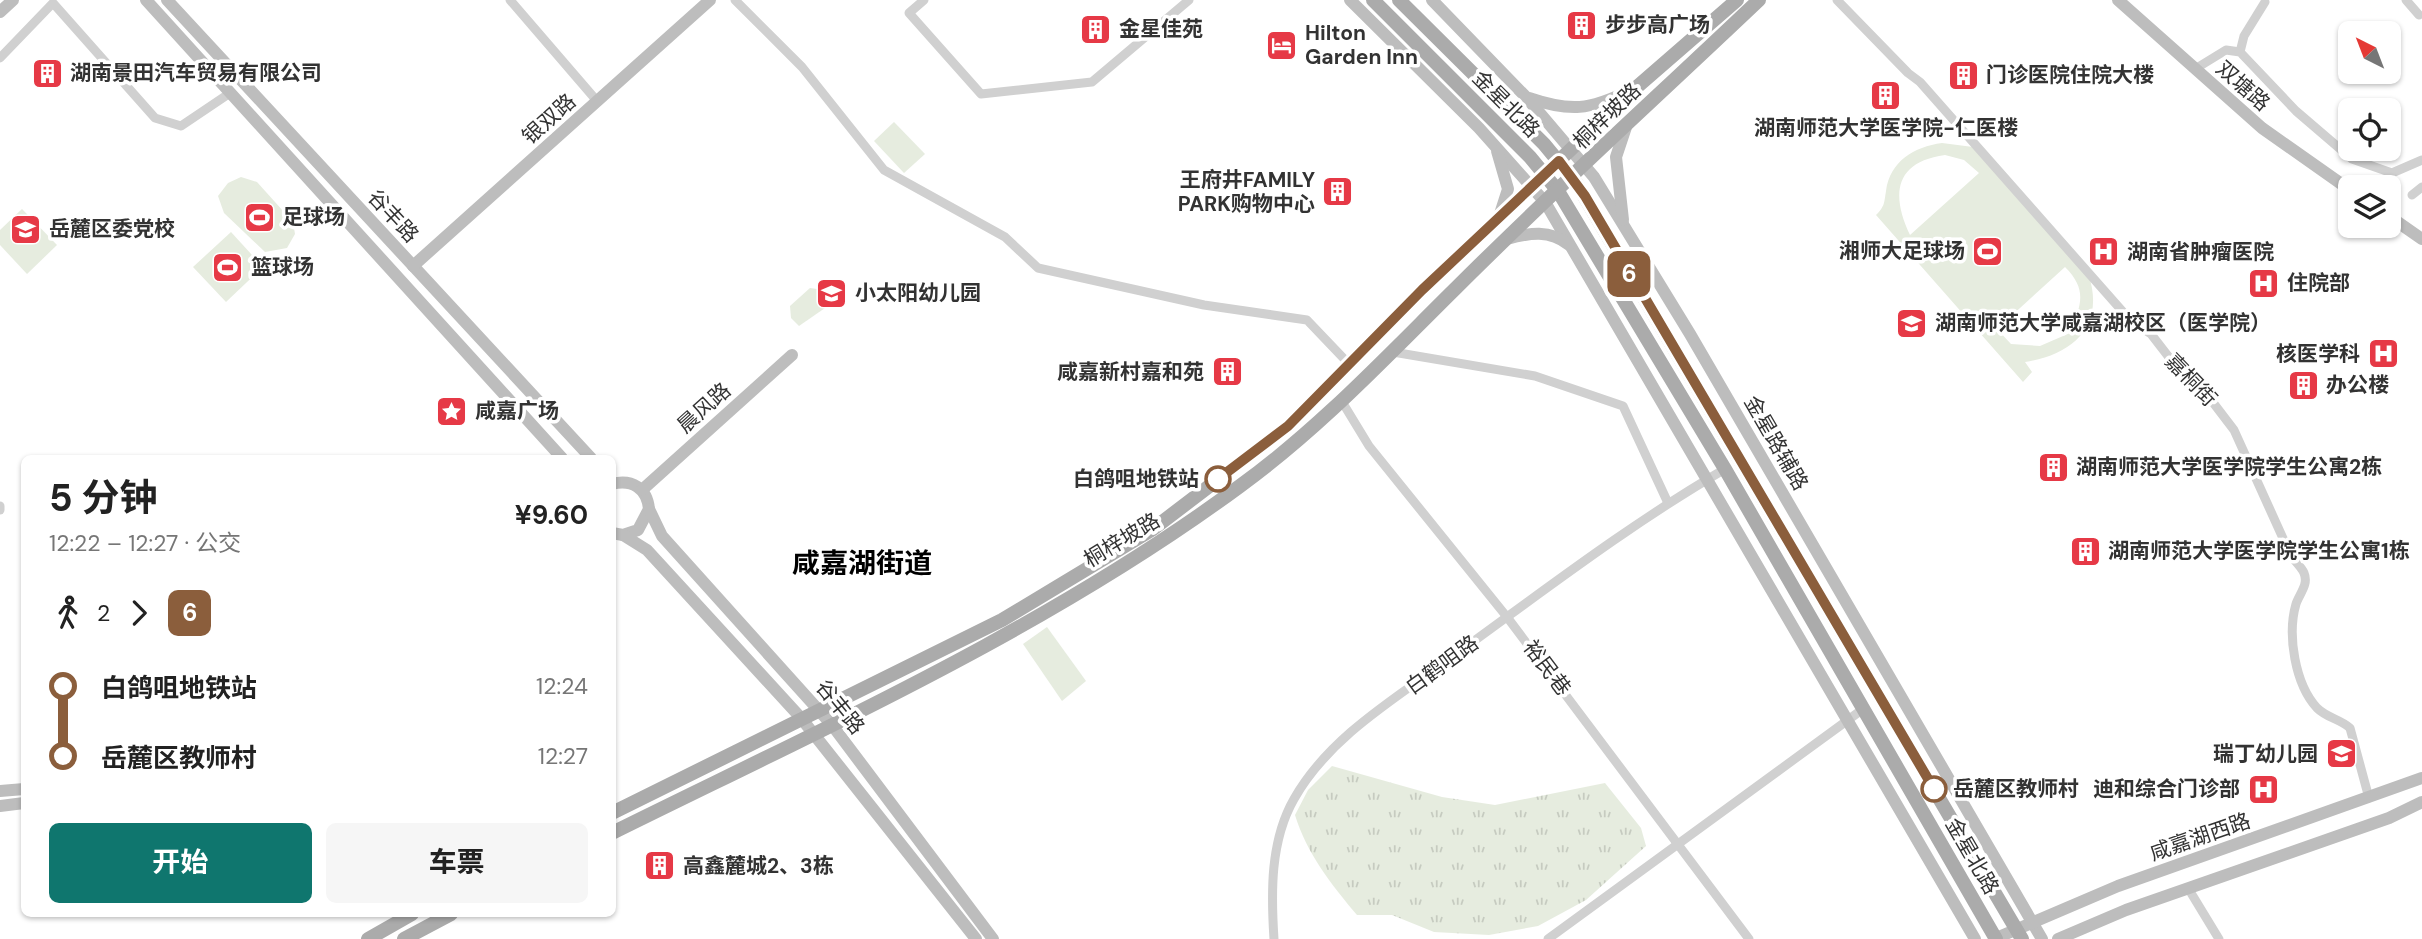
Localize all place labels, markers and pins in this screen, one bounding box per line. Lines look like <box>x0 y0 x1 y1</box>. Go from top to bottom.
building icon: 步步高广场 <box>1565 8 1599 42</box>
place label: 步步高广场 <box>1605 11 1710 39</box>
building icon: 金星佳苑 <box>1079 12 1113 46</box>
place label: 金星佳苑 <box>1119 15 1203 43</box>
place label: Hilton Garden Inn <box>1305 19 1418 71</box>
hotel icon: Hilton Garden Inn <box>1265 28 1299 62</box>
building icon: 湖南景田汽车贸易有限公司 <box>30 56 64 90</box>
building icon: 门诊医院住院大楼 <box>1946 58 1980 92</box>
place label: 湖南景田汽车贸易有限公司 <box>70 59 322 87</box>
place label: 门诊医院住院大楼 <box>1986 61 2154 89</box>
building icon: 湖南师范大学医学院-仁医楼 <box>1869 79 1903 113</box>
place label: 湖南师范大学医学院-仁医楼 <box>1754 114 2018 142</box>
place label: 王府井FAMILY PARK购物中心 <box>1178 166 1316 218</box>
building icon: 王府井FAMILY PARK购物中心 <box>1321 175 1355 209</box>
sports icon: 足球场 <box>242 200 276 234</box>
place label: 足球场 <box>282 203 345 231</box>
school or university icon: 岳麓区委党校 <box>9 212 43 246</box>
place label: 岳麓区委党校 <box>49 215 175 243</box>
sports icon: 湘师大足球场 <box>1971 234 2005 268</box>
hospital icon: 湖南省肿瘤医院 <box>2087 235 2121 269</box>
place label: 湘师大足球场 <box>1839 237 1965 265</box>
place label: 湖南省肿瘤医院 <box>2127 238 2274 266</box>
sports icon: 篮球场 <box>211 250 245 284</box>
place label: 篮球场 <box>251 253 314 281</box>
hospital icon: 住院部 <box>2247 266 2281 300</box>
place label: 住院部 <box>2287 269 2350 297</box>
school or university icon: 小太阳幼儿园 <box>815 276 849 310</box>
place label: 小太阳幼儿园 <box>855 279 981 307</box>
school or university icon: 湖南师范大学咸嘉湖校区（医学院） <box>1895 306 1929 340</box>
place label: 湖南师范大学咸嘉湖校区（医学院） <box>1935 309 2271 337</box>
hospital icon: 核医学科 <box>2366 337 2400 371</box>
place label: 核医学科 <box>2276 340 2360 368</box>
building icon: 咸嘉新村嘉和苑 <box>1210 355 1244 389</box>
place label: 咸嘉新村嘉和苑 <box>1057 358 1204 386</box>
building icon: 办公楼 <box>2286 368 2320 402</box>
place label: 办公楼 <box>2326 371 2389 399</box>
place icon: 咸嘉广场 <box>435 394 469 428</box>
place label: 咸嘉广场 <box>475 397 559 425</box>
building icon: 湖南师范大学医学院学生公寓2栋 <box>2036 450 2070 484</box>
place label: 湖南师范大学医学院学生公寓2栋 <box>2076 453 2382 481</box>
place label: 白鸽咀地铁站 <box>1073 465 1199 493</box>
marker: 白鸽咀地铁站 <box>1205 466 1231 492</box>
building icon: 湖南师范大学医学院学生公寓1栋 <box>2068 534 2102 568</box>
place label: 湖南师范大学医学院学生公寓1栋 <box>2108 537 2410 565</box>
school or university icon: 瑞丁幼儿园 <box>2324 737 2358 771</box>
place label: 瑞丁幼儿园 <box>2213 740 2318 768</box>
hospital icon: 迪和综合门诊部 <box>2246 772 2280 806</box>
place label: 岳麓区教师村 <box>1953 775 2079 803</box>
place label: 迪和综合门诊部 <box>2093 775 2240 803</box>
marker: 岳麓区教师村 <box>1921 776 1947 802</box>
building icon: 高鑫麓城2、3栋 <box>643 849 677 883</box>
place label: 高鑫麓城2、3栋 <box>683 852 834 880</box>

